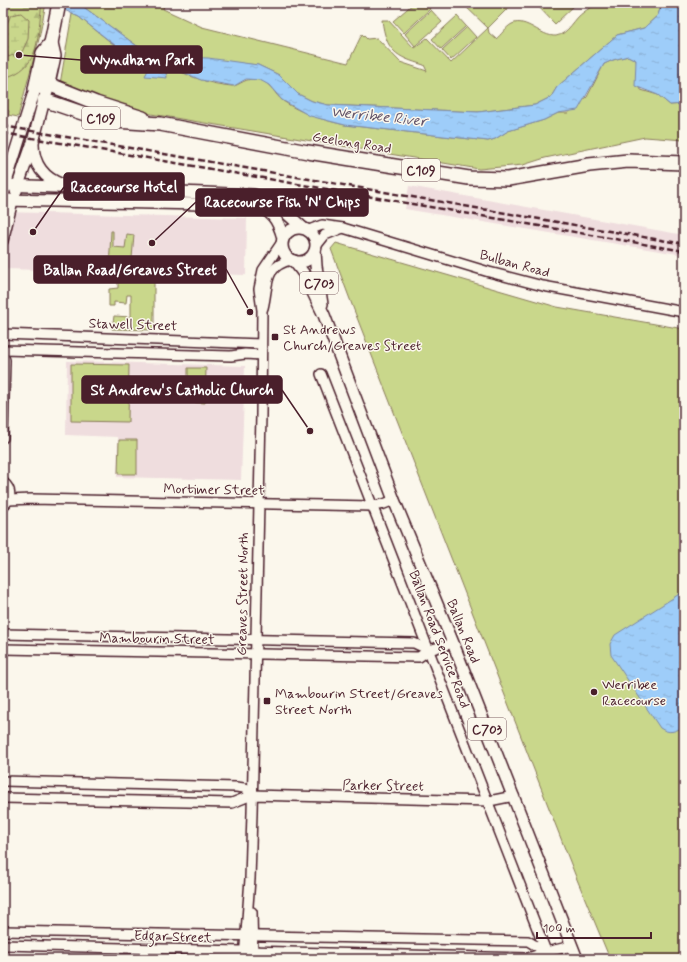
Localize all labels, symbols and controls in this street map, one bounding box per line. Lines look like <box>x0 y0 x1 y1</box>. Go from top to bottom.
callout: Wyndham Park <box>81 46 202 73</box>
text: Wyndham Park <box>88 51 195 71</box>
water label: Werribee River <box>330 102 430 132</box>
road number: C109 <box>82 107 120 129</box>
street label: Geelong Road <box>311 128 393 158</box>
road number: C109 <box>402 159 440 181</box>
callout: Racecourse Hotel <box>64 173 184 200</box>
text: Racecourse Hotel <box>71 178 178 198</box>
callout: Racecourse Fish 'N' Chips <box>196 189 368 216</box>
text: Racecourse Fish 'N' Chips <box>204 193 360 213</box>
street label: Bulban Road <box>478 246 552 282</box>
callout: Ballan Road/Greaves Street <box>34 256 226 283</box>
text: Ballan Road/Greaves Street <box>43 261 217 281</box>
road number: C703 <box>300 272 338 294</box>
street label: Stawell Street <box>88 314 178 336</box>
place label: St Andrews Church/Greaves Street <box>283 321 421 355</box>
marker: St Andrews Church/Greaves Street <box>270 332 280 342</box>
callout: St Andrew's Catholic Church <box>82 376 282 403</box>
text: St Andrew's Catholic Church <box>90 381 274 401</box>
street label: Mortimer Street <box>163 480 265 500</box>
street label: Greaves Street North <box>233 532 253 656</box>
street label: Ballan Road Service Road <box>404 568 474 711</box>
street label: Ballan Road <box>442 597 484 666</box>
street label: Mambourin Street <box>99 629 215 649</box>
place label: Werribee Racecourse <box>602 676 666 710</box>
place label: Mambourin Street/Greaves Street North <box>275 685 443 719</box>
marker: Werribee Racecourse <box>589 687 599 697</box>
marker: Mambourin Street/Greaves Street North <box>262 696 272 706</box>
road number: C703 <box>468 718 506 740</box>
street label: Parker Street <box>342 776 424 796</box>
scale bar <box>537 914 651 940</box>
text: 100 m <box>543 921 575 937</box>
street label: Edgar Street <box>133 927 213 949</box>

